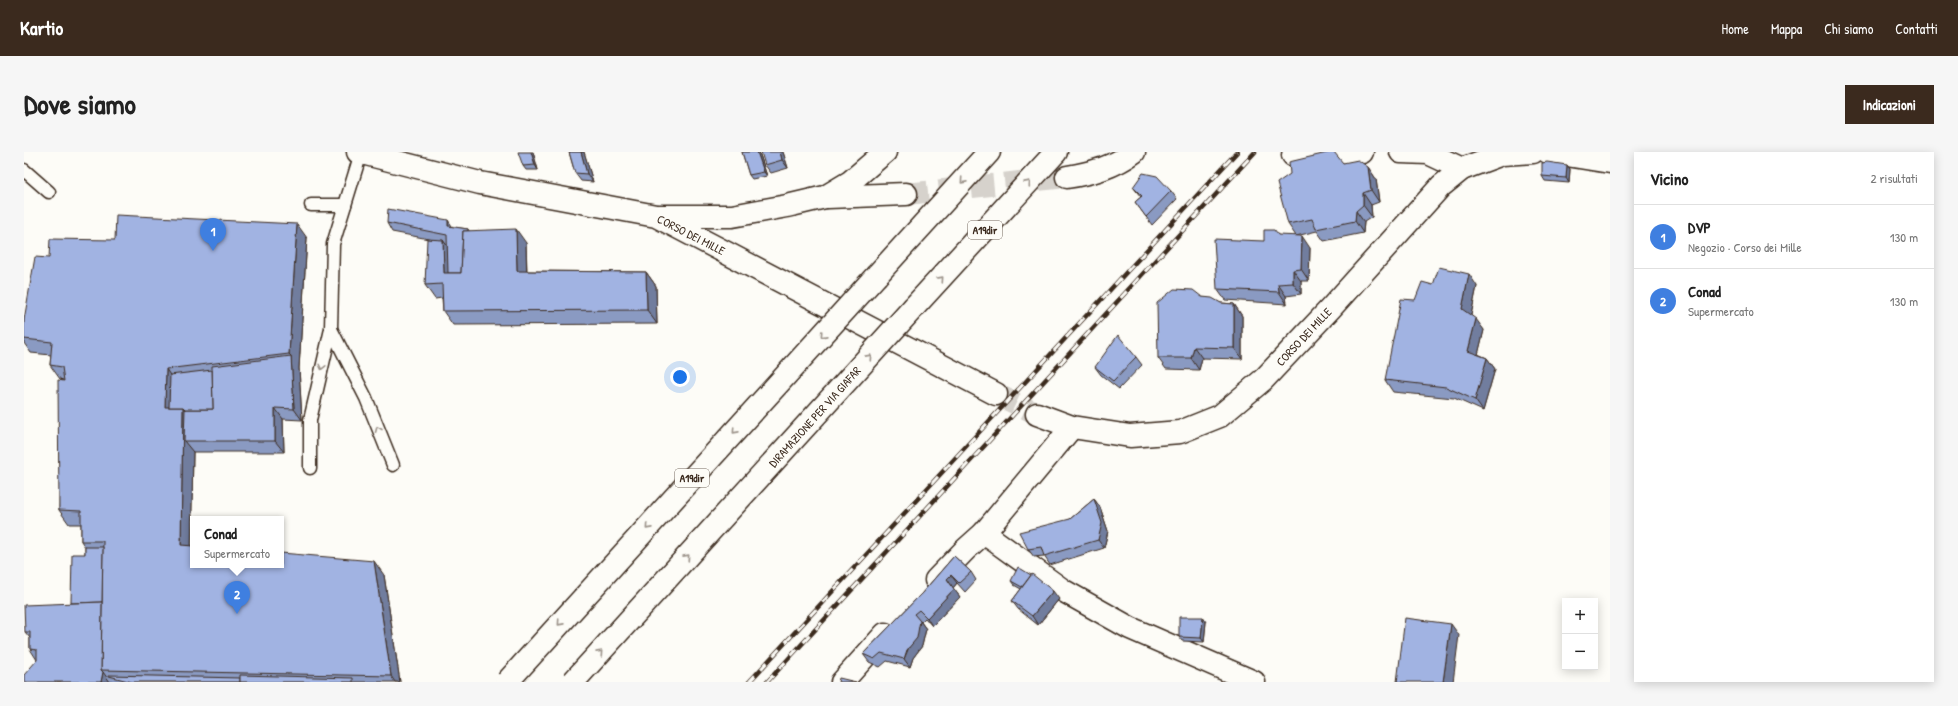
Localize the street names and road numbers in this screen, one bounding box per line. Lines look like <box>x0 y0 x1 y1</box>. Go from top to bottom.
street label: CORSO DEI MILLE <box>654 210 729 259</box>
road number: A19dir <box>968 221 1002 239</box>
street label: CORSO DEI MILLE <box>1272 303 1336 370</box>
street label: DIRAMAZIONE PER VIA GIAFAR <box>765 362 865 471</box>
road number: A19dir <box>675 469 709 487</box>

